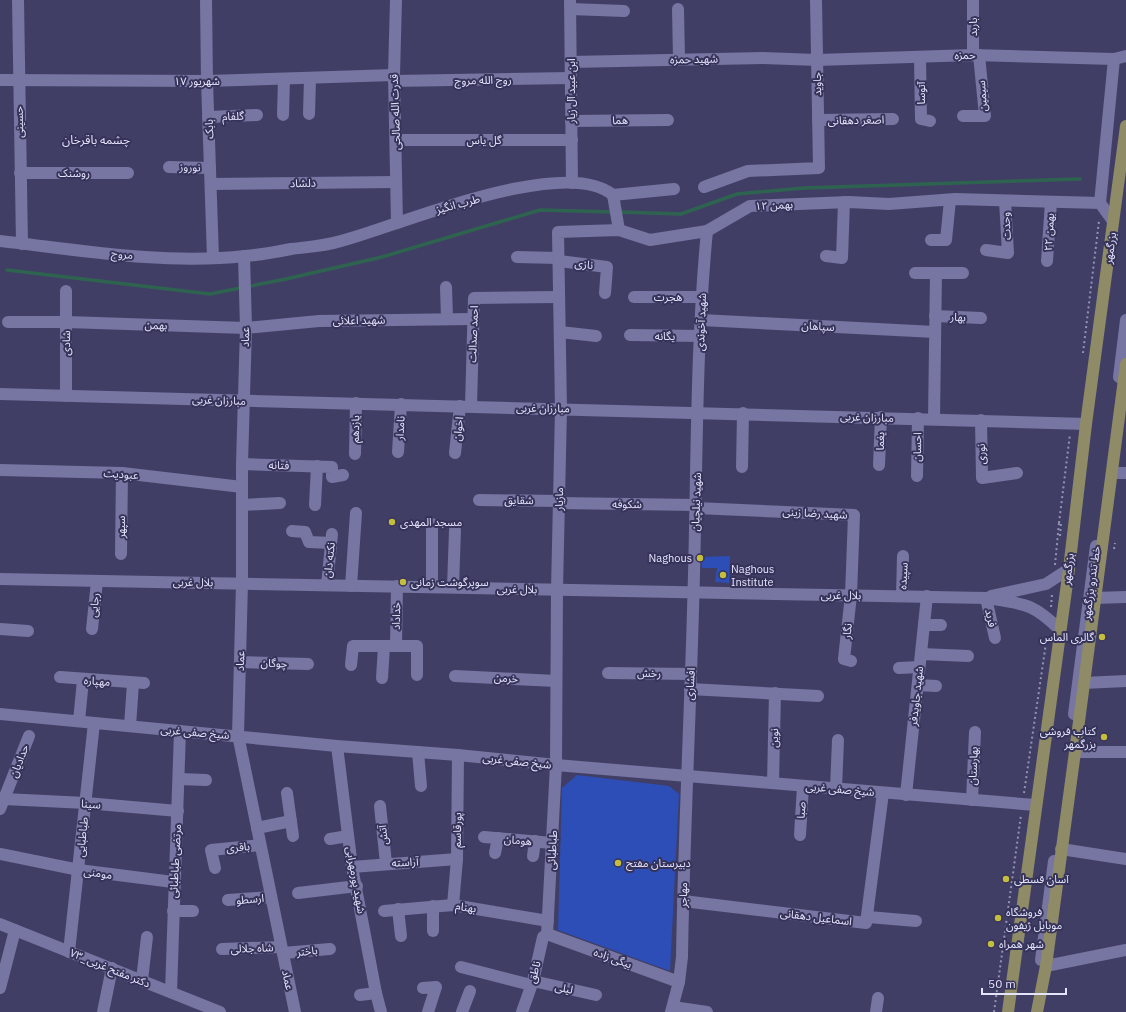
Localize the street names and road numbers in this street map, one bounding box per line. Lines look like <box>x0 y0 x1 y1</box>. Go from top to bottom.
street label: باربد <box>966 18 980 36</box>
street label: حمزه <box>954 48 976 62</box>
street label: شهید حمزه <box>670 52 718 66</box>
street label: ابن عبید آل زیار <box>564 58 578 125</box>
street label: جاوید <box>810 71 824 96</box>
street label: روح الله مروج <box>454 73 512 88</box>
street label: ۱۷ شهریور <box>174 74 220 88</box>
street label: قدرت الله صالحی <box>387 74 403 150</box>
street label: سیمین <box>974 80 990 112</box>
street label: آتوسا <box>914 81 928 104</box>
street label: حسینی <box>12 105 26 138</box>
street label: گلفام <box>222 109 245 124</box>
street label: هما <box>612 113 628 127</box>
street label: اصغر دهقانی <box>828 113 884 127</box>
street label: بابک <box>202 119 216 139</box>
street label: گل یاس <box>467 133 502 147</box>
street label: نوروز <box>178 160 201 174</box>
street label: روشنک <box>58 166 90 180</box>
street label: دلشاد <box>290 176 316 190</box>
street label: طرب انگیز <box>434 191 482 217</box>
street label: ۱۲ بهمن <box>755 197 793 213</box>
street label: وحدت <box>998 211 1014 240</box>
street label: ۲۲ بهمن <box>1041 213 1057 251</box>
street label: بزرگمهر <box>1101 231 1119 266</box>
street label: مروج <box>110 246 134 263</box>
street label: نازی <box>574 256 594 272</box>
street label: هجرت <box>654 290 682 304</box>
street label: شهید آخوندی <box>693 292 709 351</box>
street label: احمد صدالت <box>465 305 481 363</box>
street label: بهار <box>949 310 966 324</box>
street label: شهید اعلائی <box>333 313 386 328</box>
street label: بهمن <box>144 318 168 332</box>
street label: سپاهان <box>801 318 835 335</box>
street label: عماد <box>238 326 252 347</box>
street label: یگانه <box>655 329 675 343</box>
street label: شادی <box>59 330 73 356</box>
street label: مبارزان غربی <box>192 392 246 408</box>
street label: مبارزان غربی <box>516 401 570 416</box>
street label: مبارزان غربی <box>840 409 894 425</box>
street label: یازدهم <box>348 415 364 443</box>
street label: نامدار <box>392 415 408 442</box>
street label: اخوان <box>450 416 466 442</box>
street label: یغما <box>873 431 887 451</box>
street label: احسان <box>910 432 924 462</box>
street label: نوری <box>974 444 988 464</box>
street label: فتانه <box>268 458 290 472</box>
street label: عبودیت <box>103 466 139 482</box>
street label: شهید نیلچیان <box>688 472 705 532</box>
street label: مازیار <box>552 487 566 512</box>
street label: شقایق <box>504 493 534 507</box>
street label: شکوفه <box>612 497 642 511</box>
street label: شهید رضا زینی <box>782 504 848 522</box>
street label: سپهر <box>114 515 129 539</box>
street label: نکته دان <box>320 541 338 579</box>
street label: خط تندرو بزرگمهر <box>1079 545 1103 622</box>
street label: بزرگمهر <box>1059 552 1077 587</box>
street label: سپیده <box>895 562 912 590</box>
street label: بلال غربی <box>173 575 213 589</box>
street label: بلال غربی <box>497 582 537 596</box>
street label: بلال غربی <box>821 588 861 602</box>
street label: رجایی <box>86 592 102 618</box>
street label: خداداد <box>389 601 403 630</box>
street label: فرید <box>982 608 1000 628</box>
street label: نگار <box>839 622 855 641</box>
street label: عماد <box>233 650 247 671</box>
street label: چوگان <box>260 656 288 672</box>
street label: شهید جاویدفر <box>906 665 926 727</box>
street label: رخش <box>637 666 661 680</box>
street label: افشاری <box>682 667 698 701</box>
street label: خرمن <box>494 670 519 686</box>
street label: مهپاره <box>83 673 111 690</box>
street label: شیخ صفی غربی <box>160 722 230 743</box>
street label: نوین <box>767 728 781 748</box>
street label: حدادیان <box>6 742 32 780</box>
street label: بهارستان <box>965 746 981 786</box>
street label: شیخ صفی غربی <box>482 750 552 773</box>
street label: شیخ صفی غربی <box>805 779 875 800</box>
street label: سینا <box>81 796 102 812</box>
street label: صبا <box>794 801 808 819</box>
street label: پورقاسم <box>450 812 466 848</box>
street label: طباطبایی <box>73 816 91 858</box>
street label: مرتضی طباطبائی <box>166 823 184 898</box>
street label: آتش <box>375 824 391 846</box>
street label: طباطبائی <box>544 830 560 870</box>
street label: هومان <box>503 832 533 848</box>
street label: باقری <box>226 839 251 855</box>
street label: شهید پورمهرابی <box>342 845 369 915</box>
street label: آراسته <box>391 854 420 870</box>
street label: مومنی <box>83 864 113 882</box>
street label: مهاجر <box>676 882 690 909</box>
street label: ارسطو <box>235 891 265 907</box>
street label: بهنام <box>454 898 477 917</box>
street label: اسماعیل دهقانی <box>779 906 853 928</box>
street label: شاه جلالی <box>230 940 274 956</box>
street label: باختر <box>295 943 318 959</box>
street label: بیگی زاده <box>592 945 634 971</box>
street label: ۷۳_دکتر مفتح غربی <box>67 946 152 991</box>
street label: ناطق <box>524 959 544 985</box>
street label: عماد <box>279 969 297 992</box>
street label: لیلی <box>554 979 575 997</box>

